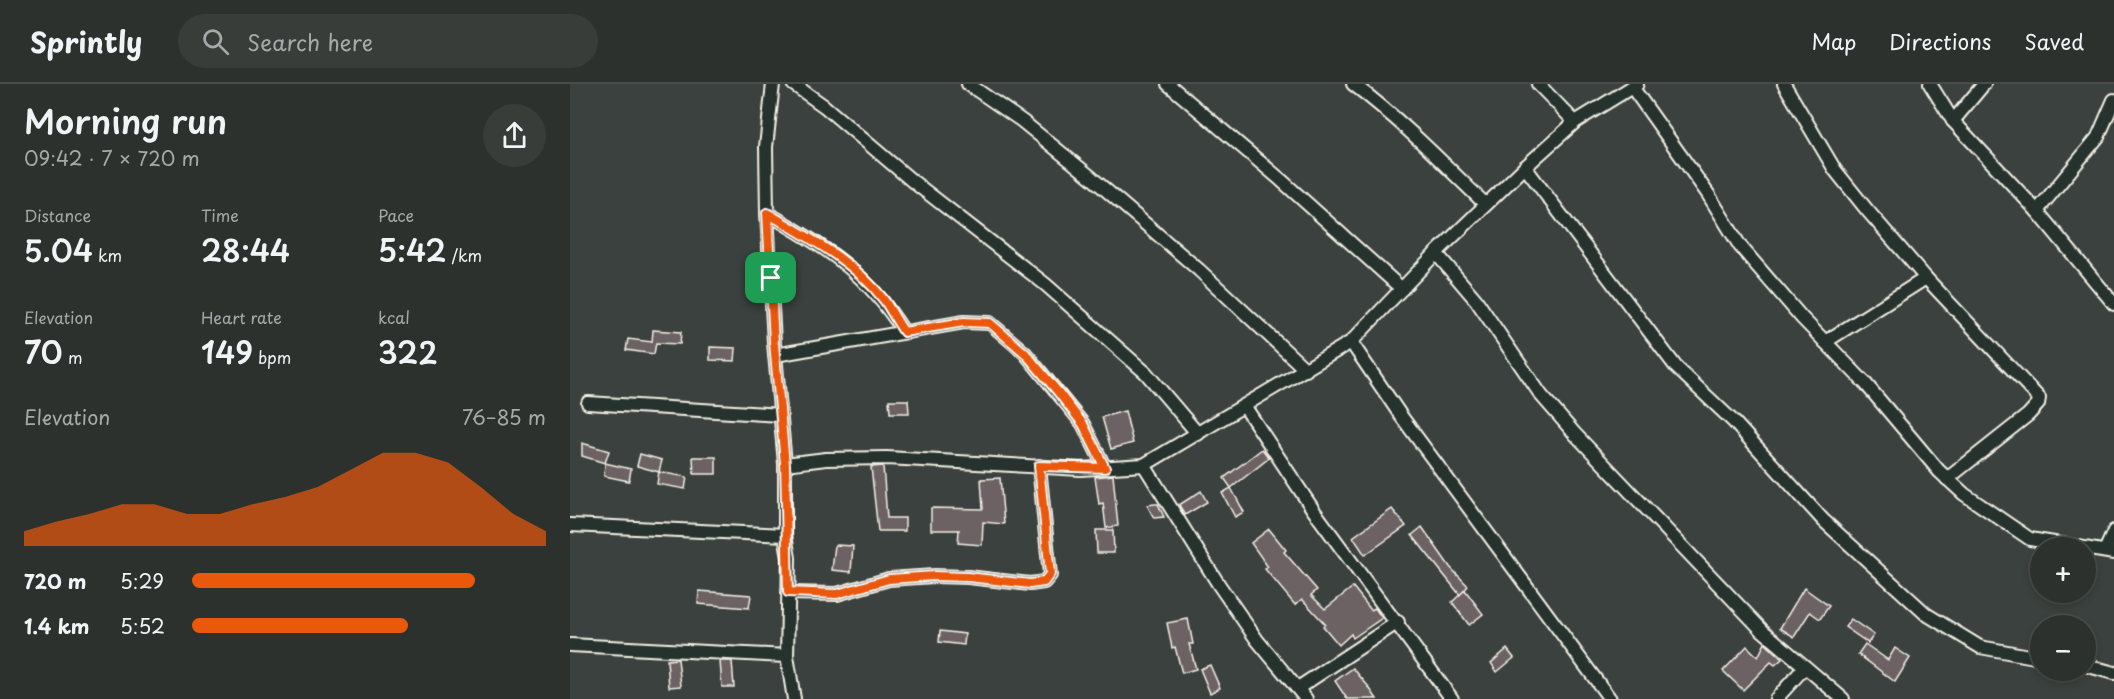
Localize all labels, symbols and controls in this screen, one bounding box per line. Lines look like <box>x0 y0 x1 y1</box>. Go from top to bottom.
search box <box>178 14 598 68</box>
text: Sprintly <box>30 20 142 63</box>
icon: search <box>199 25 232 58</box>
text: Search here <box>247 25 373 58</box>
text: Map <box>1811 25 1856 57</box>
text: Directions <box>1889 25 1991 57</box>
text: Saved <box>2024 25 2084 57</box>
text: Morning run <box>24 95 227 145</box>
button: share <box>483 104 546 167</box>
text: 09:42 · 7 × 720 m <box>24 143 200 173</box>
text: Distance <box>24 203 91 227</box>
text: Time <box>201 203 239 227</box>
text: Pace <box>378 203 414 227</box>
text: 5.04 <box>24 227 93 272</box>
text: 28:44 <box>201 227 290 272</box>
text: 5:42 <box>378 227 446 272</box>
text: km <box>93 243 122 267</box>
text: /km <box>446 243 482 267</box>
pin <box>745 252 796 303</box>
icon: arrive <box>754 261 787 294</box>
text: Elevation <box>24 305 93 329</box>
text: Heart rate <box>201 305 282 329</box>
text: kcal <box>378 305 410 329</box>
text: 70 <box>24 329 63 374</box>
text: 149 <box>201 329 253 374</box>
text: 322 <box>378 329 438 374</box>
text: m <box>63 345 83 369</box>
text: bpm <box>253 345 291 369</box>
text: Elevation <box>24 402 110 432</box>
text: 76–85 m <box>462 402 546 432</box>
map controls <box>2030 537 2096 681</box>
button: + <box>2030 537 2096 603</box>
text: 720 m <box>24 566 86 596</box>
text: 5:29 <box>120 566 164 596</box>
text: 1.4 km <box>24 611 90 641</box>
text: 5:52 <box>120 611 165 641</box>
button: − <box>2030 615 2096 681</box>

